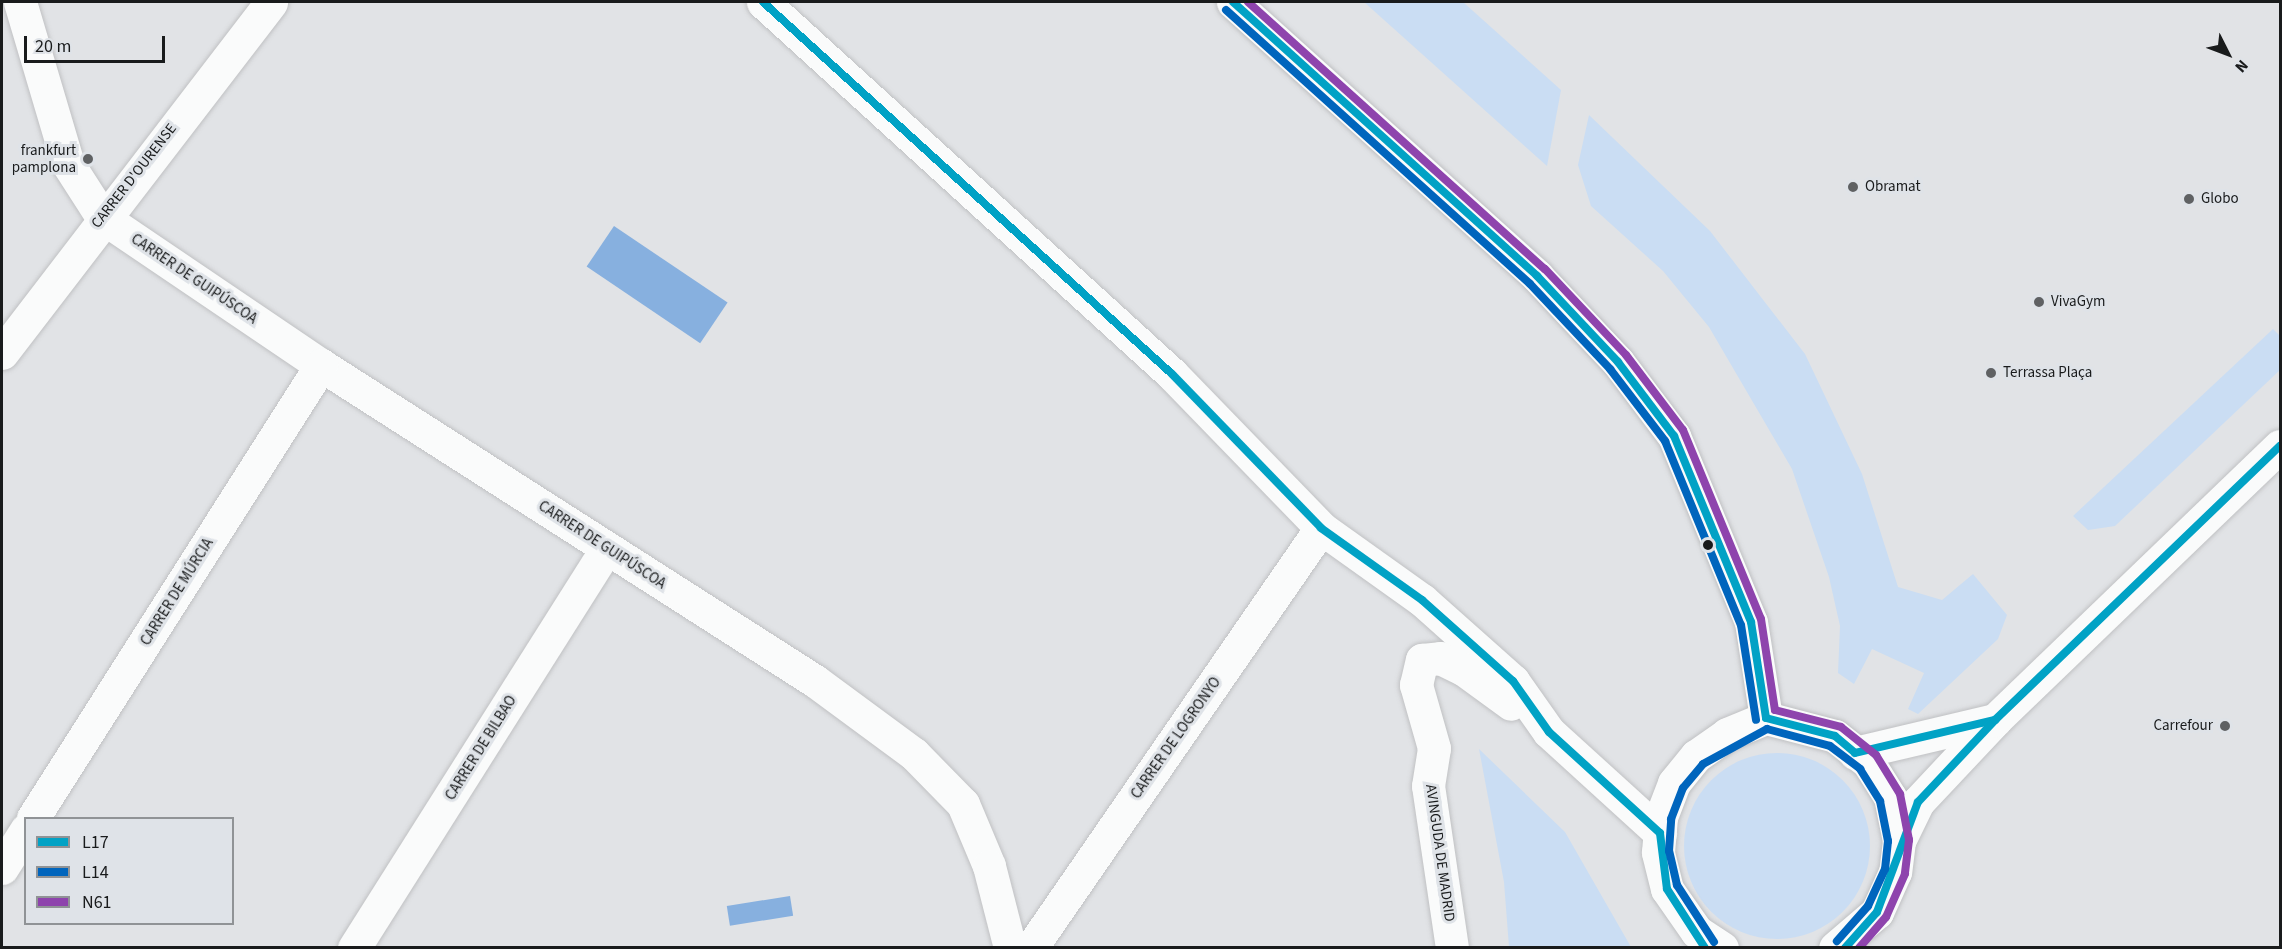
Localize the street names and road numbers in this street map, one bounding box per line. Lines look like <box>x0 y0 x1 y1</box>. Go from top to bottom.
street label: CARRER D'OURENSE <box>88 120 180 232</box>
street label: CARRER DE GUIPÚSCOA <box>127 230 261 328</box>
street label: CARRER DE GUIPÚSCOA <box>535 497 669 593</box>
street label: CARRER DE MÚRCIA <box>137 535 217 649</box>
street label: CARRER DE LOGRONYO <box>1127 674 1225 802</box>
street label: CARRER DE BILBAO <box>442 692 520 804</box>
street label: AVINGUDA DE MADRID <box>1421 783 1459 923</box>

